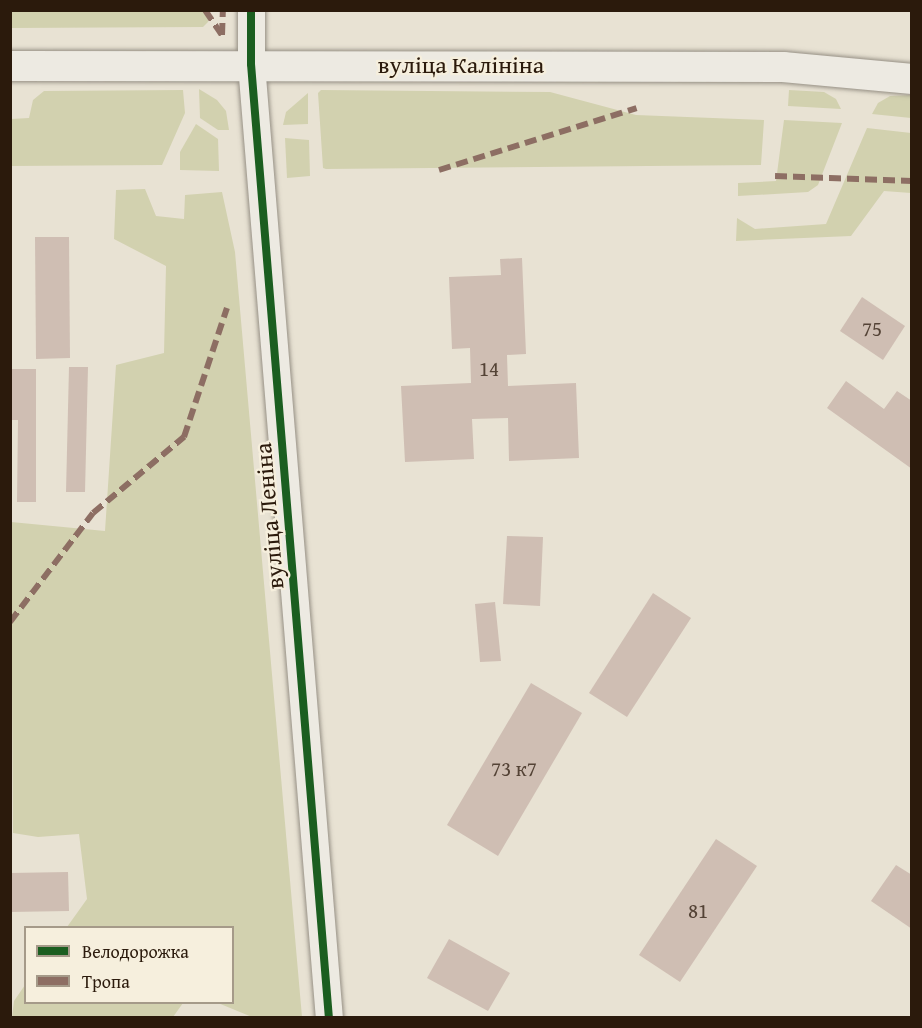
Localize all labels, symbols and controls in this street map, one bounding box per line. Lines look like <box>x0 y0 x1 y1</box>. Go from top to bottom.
street label: вуліца Калініна <box>378 51 544 79</box>
house number: 75 <box>862 316 882 342</box>
house number: 14 <box>479 356 499 382</box>
street label: вуліца Леніна <box>248 442 290 590</box>
house number: 73 к7 <box>491 756 537 782</box>
house number: 81 <box>688 898 708 924</box>
legend <box>24 926 234 1004</box>
text: Велодорожка <box>82 938 189 965</box>
text: Тропа <box>82 968 130 995</box>

